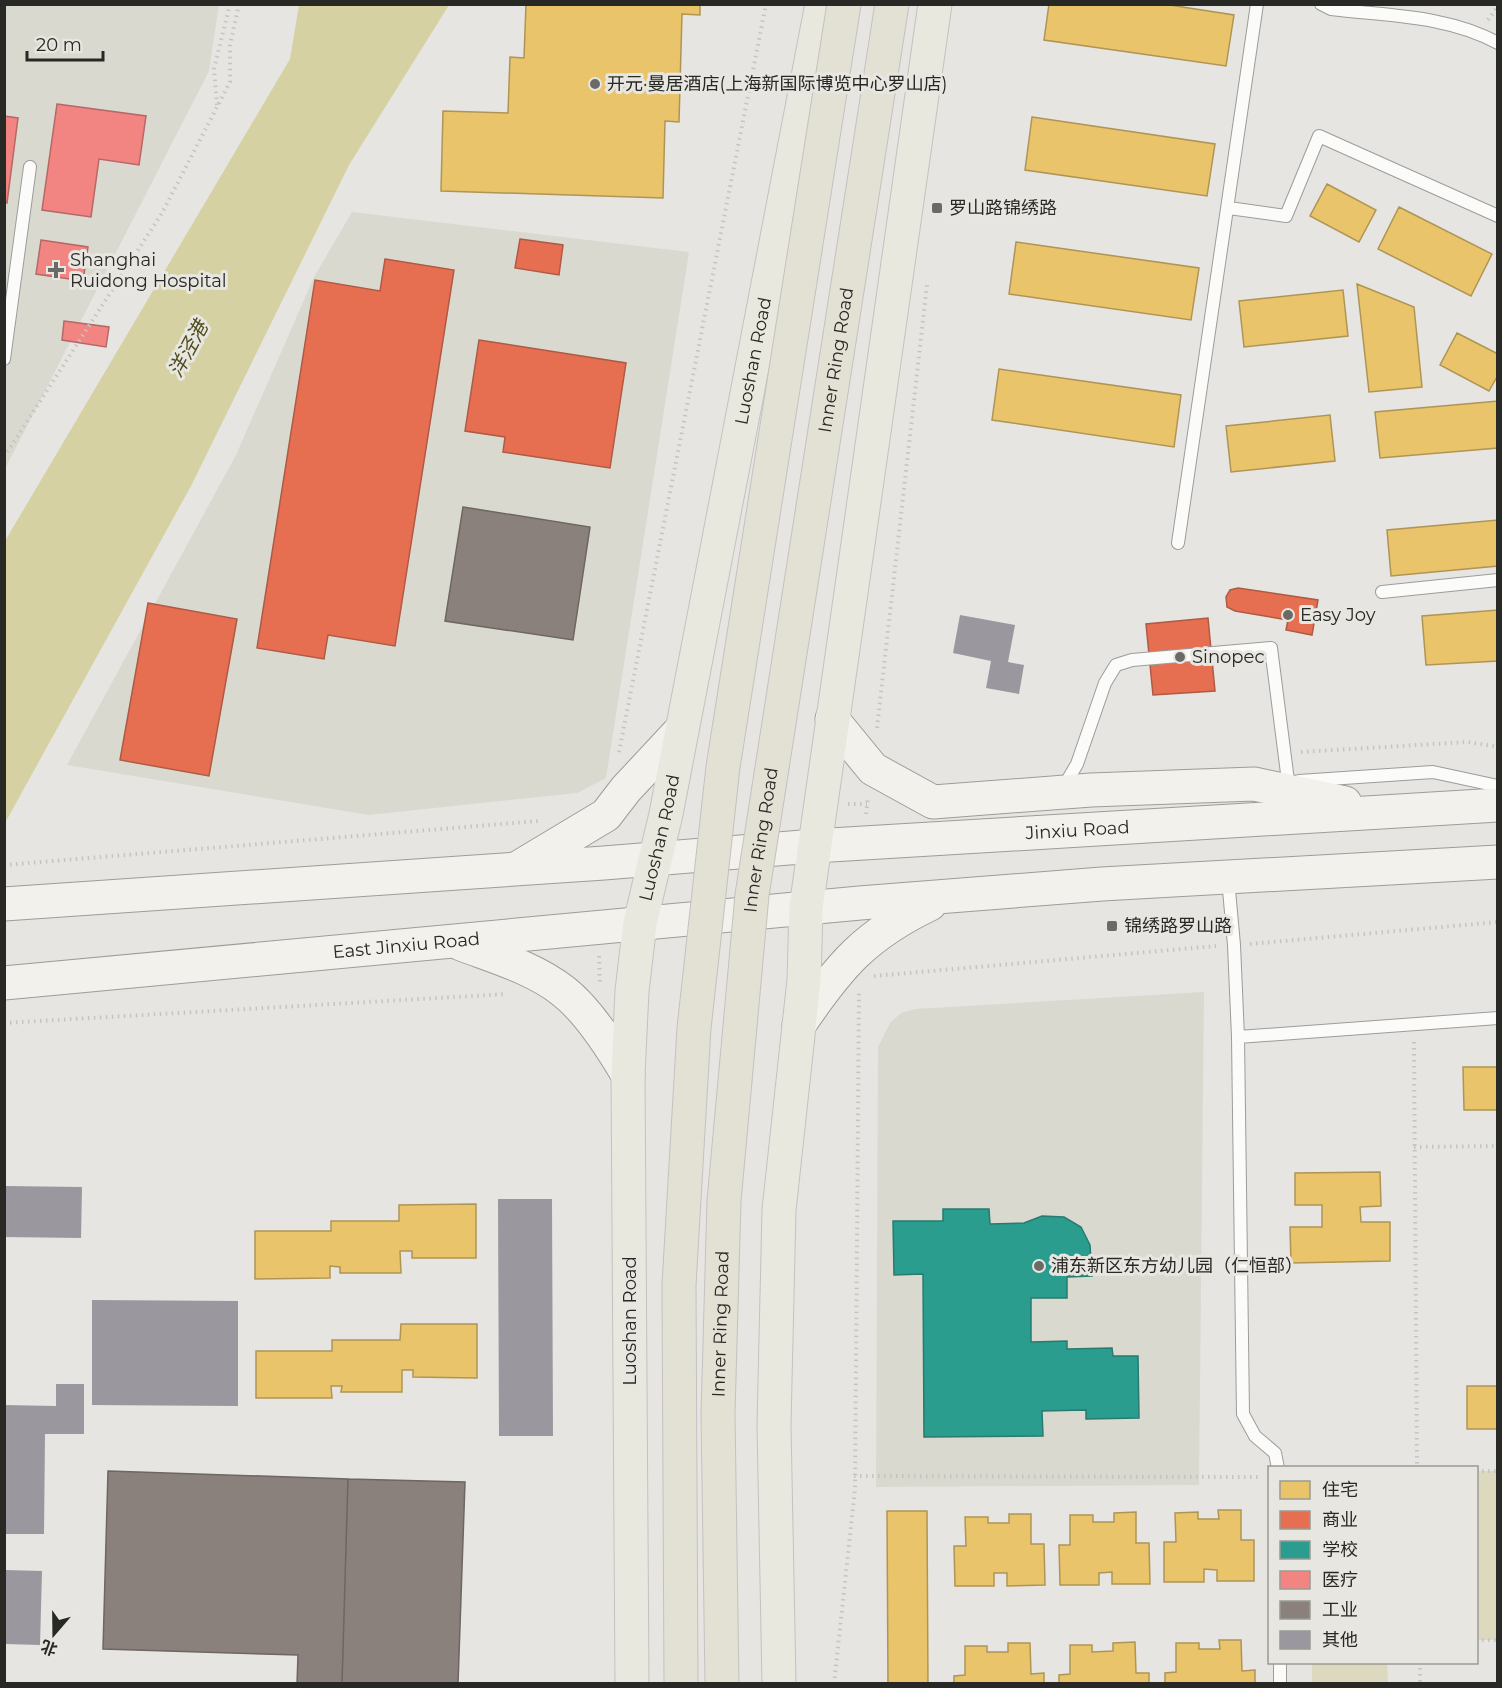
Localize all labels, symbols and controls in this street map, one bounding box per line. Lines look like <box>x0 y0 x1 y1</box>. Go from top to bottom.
scale bar <box>27 24 104 62</box>
text: 20 m <box>36 34 82 56</box>
place label: 开元·曼居酒店(上海新国际博览中心罗山店) <box>607 73 947 95</box>
marker: 开元·曼居酒店(上海新国际博览中心罗山店) <box>588 77 602 91</box>
place label: 罗山路锦绣路 <box>949 197 1057 219</box>
marker: 罗山路锦绣路 <box>930 201 944 215</box>
place label: Shanghai Ruidong Hospital <box>70 249 227 292</box>
marker: Shanghai Ruidong Hospital <box>47 261 65 279</box>
street label: Inner Ring Road <box>814 286 858 434</box>
street label: Luoshan Road <box>730 295 776 427</box>
water label: 洋泾港 <box>163 314 214 381</box>
place label: Easy Joy <box>1300 604 1376 626</box>
marker: Easy Joy <box>1281 608 1295 622</box>
place label: Sinopec <box>1192 646 1265 668</box>
marker: Sinopec <box>1173 650 1187 664</box>
street label: Inner Ring Road <box>739 766 783 914</box>
street label: Luoshan Road <box>635 773 684 903</box>
street label: Jinxiu Road <box>1024 816 1130 844</box>
place label: 锦绣路罗山路 <box>1124 915 1232 937</box>
marker: 锦绣路罗山路 <box>1105 919 1119 933</box>
street label: East Jinxiu Road <box>332 928 481 963</box>
street label: Inner Ring Road <box>707 1250 734 1398</box>
place label: 浦东新区东方幼儿园（仁恒部） <box>1051 1255 1303 1277</box>
street label: Luoshan Road <box>619 1256 641 1386</box>
marker: 浦东新区东方幼儿园（仁恒部） <box>1032 1259 1046 1273</box>
legend <box>1268 1466 1478 1664</box>
text: 住宅 <box>1322 1479 1358 1501</box>
text: 商业 <box>1322 1509 1358 1531</box>
text: 学校 <box>1322 1539 1358 1561</box>
text: 医疗 <box>1322 1569 1358 1591</box>
text: 工业 <box>1322 1599 1358 1621</box>
north arrow <box>24 1604 84 1664</box>
text: 其他 <box>1322 1629 1358 1651</box>
text: 北 <box>38 1636 60 1659</box>

